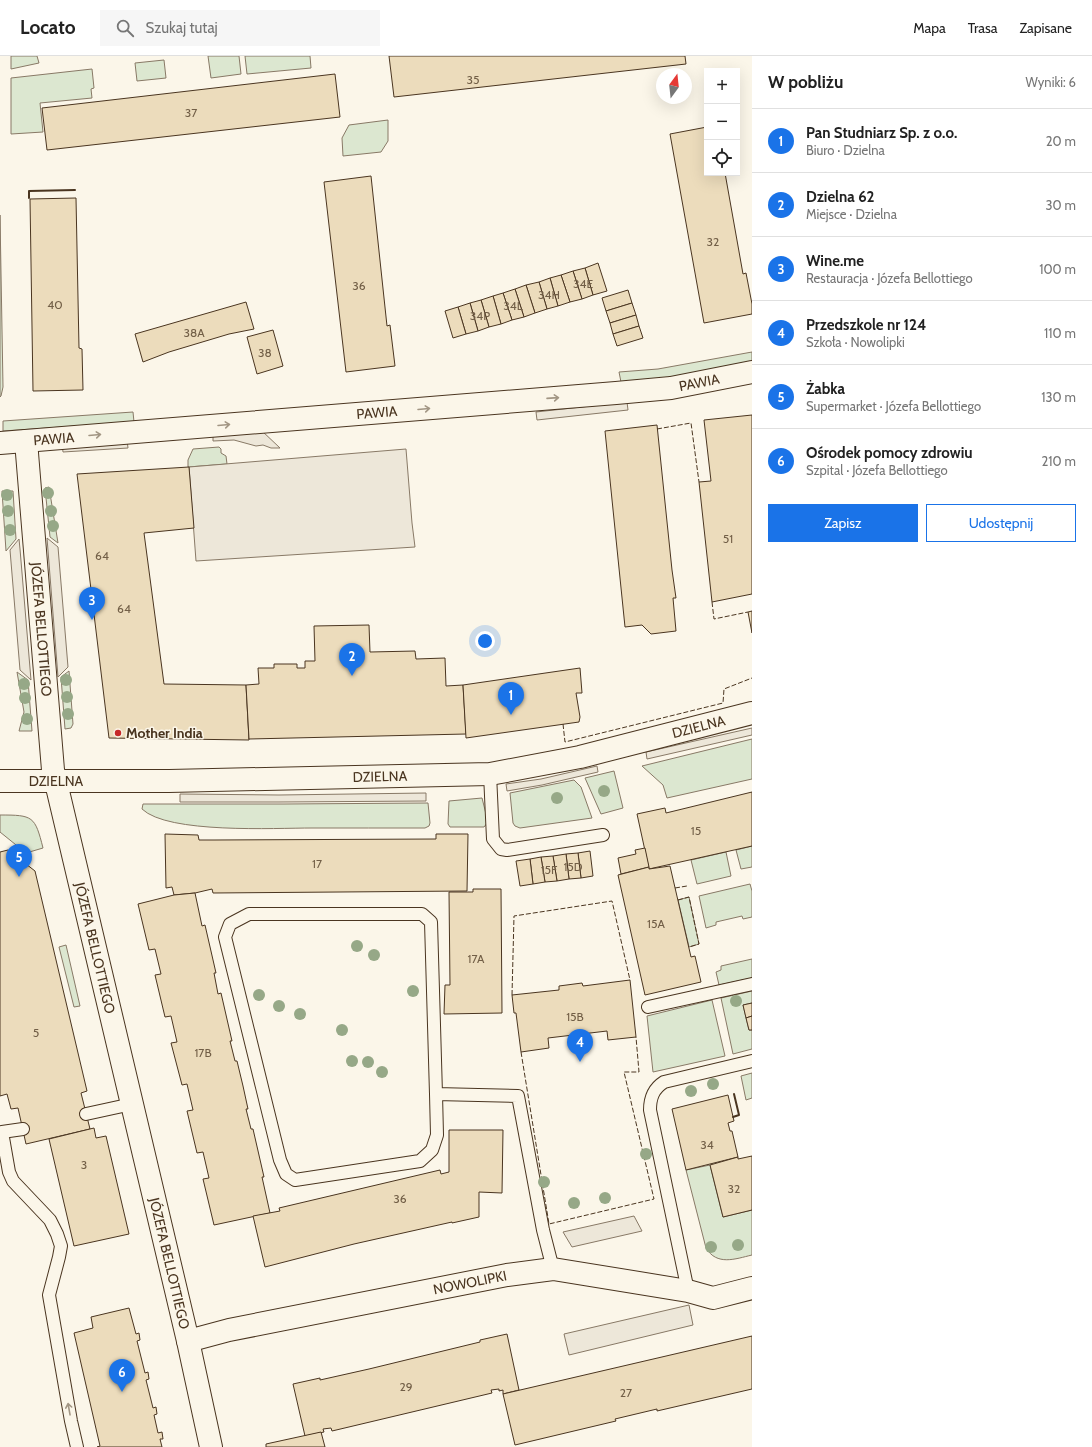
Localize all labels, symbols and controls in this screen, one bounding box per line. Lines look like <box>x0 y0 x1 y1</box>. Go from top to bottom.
search box <box>100 10 380 46</box>
text: Locato <box>20 16 76 39</box>
icon: search <box>114 17 136 39</box>
text: Szukaj tutaj <box>146 19 218 37</box>
text: Mapa <box>913 19 946 37</box>
text: Trasa <box>968 19 997 37</box>
text: Zapisane <box>1019 19 1072 37</box>
north arrow <box>656 68 692 104</box>
map controls <box>704 68 740 176</box>
button: + <box>704 68 740 104</box>
house number: 35 <box>467 72 479 87</box>
text: W pobliżu <box>768 72 843 92</box>
text: Wyniki: 6 <box>1026 74 1076 90</box>
button: − <box>704 104 740 140</box>
house number: 37 <box>185 105 197 120</box>
text: Pan Studniarz Sp. z o.o. <box>806 124 957 142</box>
text: 1 <box>779 133 783 149</box>
text: 20 m <box>1046 133 1076 149</box>
button: locate <box>704 140 740 176</box>
text: Biuro · Dzielna <box>806 142 885 158</box>
text: Dzielna 62 <box>806 188 875 206</box>
text: 2 <box>778 197 784 213</box>
text: 30 m <box>1046 197 1076 213</box>
text: Miejsce · Dzielna <box>806 206 897 222</box>
house number: 32 <box>707 234 719 249</box>
text: Wine.me <box>806 252 864 270</box>
text: 3 <box>777 261 785 277</box>
text: 100 m <box>1039 261 1076 277</box>
text: Restauracja · Józefa Bellottiego <box>806 270 973 286</box>
house number: 34E <box>573 276 593 291</box>
house number: 36 <box>352 278 366 293</box>
house number: 34H <box>538 287 560 302</box>
house number: 40 <box>47 297 63 312</box>
house number: 34L <box>503 298 523 313</box>
house number: 34P <box>470 308 490 323</box>
text: Przedszkole nr 124 <box>806 316 926 334</box>
house number: 38A <box>183 325 205 340</box>
text: 4 <box>777 325 785 341</box>
text: 110 m <box>1044 325 1076 341</box>
text: Szkoła · Nowolipki <box>806 334 905 350</box>
house number: 38 <box>258 345 272 360</box>
street label: PAWIA <box>677 370 721 395</box>
text: Żabka <box>806 380 845 398</box>
text: 5 <box>778 389 784 405</box>
text: 130 m <box>1041 389 1076 405</box>
one-way arrow <box>546 395 559 402</box>
text: Supermarket · Józefa Bellottiego <box>806 398 981 414</box>
street label: PAWIA <box>356 402 398 423</box>
one-way arrow <box>417 405 430 413</box>
one-way arrow <box>217 422 230 429</box>
street label: PAWIA <box>33 428 75 449</box>
one-way arrow <box>88 432 101 439</box>
text: Ośrodek pomocy zdrowiu <box>806 444 973 462</box>
text: 6 <box>777 453 785 469</box>
text: 210 m <box>1042 453 1076 469</box>
text: Szpital · Józefa Bellottiego <box>806 462 948 478</box>
button: Zapisz <box>768 504 918 542</box>
button: Udostępnij <box>926 504 1076 542</box>
house number: 51 <box>723 531 733 546</box>
house number: 64 <box>95 548 109 563</box>
street label: JÓZEFA BELLOTTIEGO <box>27 561 56 697</box>
pin: 3 <box>79 587 105 620</box>
house number: 64 <box>117 601 131 616</box>
your location <box>475 631 495 651</box>
pin: 2 <box>339 643 365 676</box>
pin: 1 <box>498 682 524 715</box>
street label: DZIELNA <box>670 711 727 742</box>
place label: Mother India <box>126 724 203 742</box>
marker: Mother India <box>113 728 123 738</box>
street label: DZIELNA <box>353 767 408 786</box>
street label: DZIELNA <box>29 772 84 790</box>
house number: 15 <box>691 823 701 838</box>
pin: 5 <box>6 844 32 877</box>
house number: 17 <box>312 856 322 871</box>
house number: 15D <box>563 859 583 874</box>
house number: 15F <box>541 862 558 877</box>
street label: JÓZEFA BELLOTTIEGO <box>71 879 119 1016</box>
house number: 15A <box>647 916 666 931</box>
house number: 17A <box>468 951 485 966</box>
house number: 15B <box>566 1009 584 1024</box>
house number: 5 <box>33 1025 39 1040</box>
pin: 4 <box>567 1029 593 1062</box>
house number: 17B <box>194 1045 212 1060</box>
house number: 34 <box>700 1137 714 1152</box>
house number: 3 <box>81 1157 87 1172</box>
house number: 32 <box>728 1181 740 1196</box>
house number: 36 <box>393 1191 407 1206</box>
street label: JÓZEFA BELLOTTIEGO <box>145 1195 194 1331</box>
street label: NOWOLIPKI <box>432 1266 508 1298</box>
pin: 6 <box>109 1359 135 1392</box>
house number: 29 <box>399 1379 413 1394</box>
house number: 27 <box>620 1385 632 1400</box>
one-way arrow <box>65 1403 73 1416</box>

